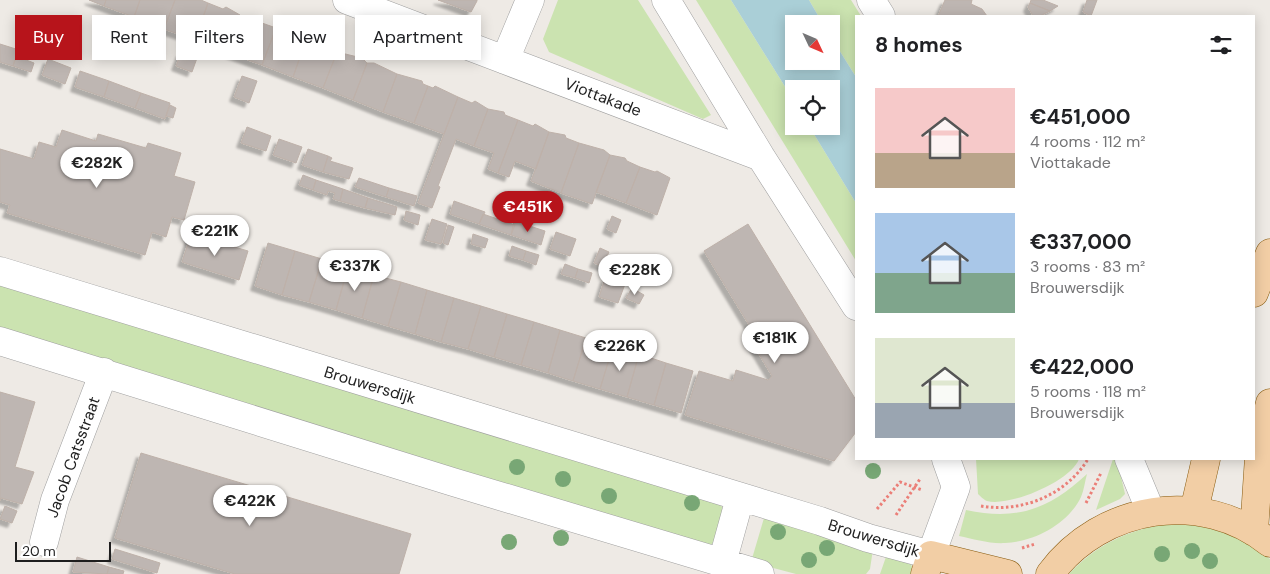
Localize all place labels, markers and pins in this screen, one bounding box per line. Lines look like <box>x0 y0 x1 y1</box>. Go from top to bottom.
pin: €282K <box>62 146 132 189</box>
pin: €451K <box>493 190 563 233</box>
pin: €221K <box>180 214 250 257</box>
pin: €337K <box>320 250 390 292</box>
pin: €228K <box>600 254 670 296</box>
pin: €181K <box>740 322 810 364</box>
pin: €226K <box>585 330 655 372</box>
pin: €422K <box>215 484 285 527</box>

